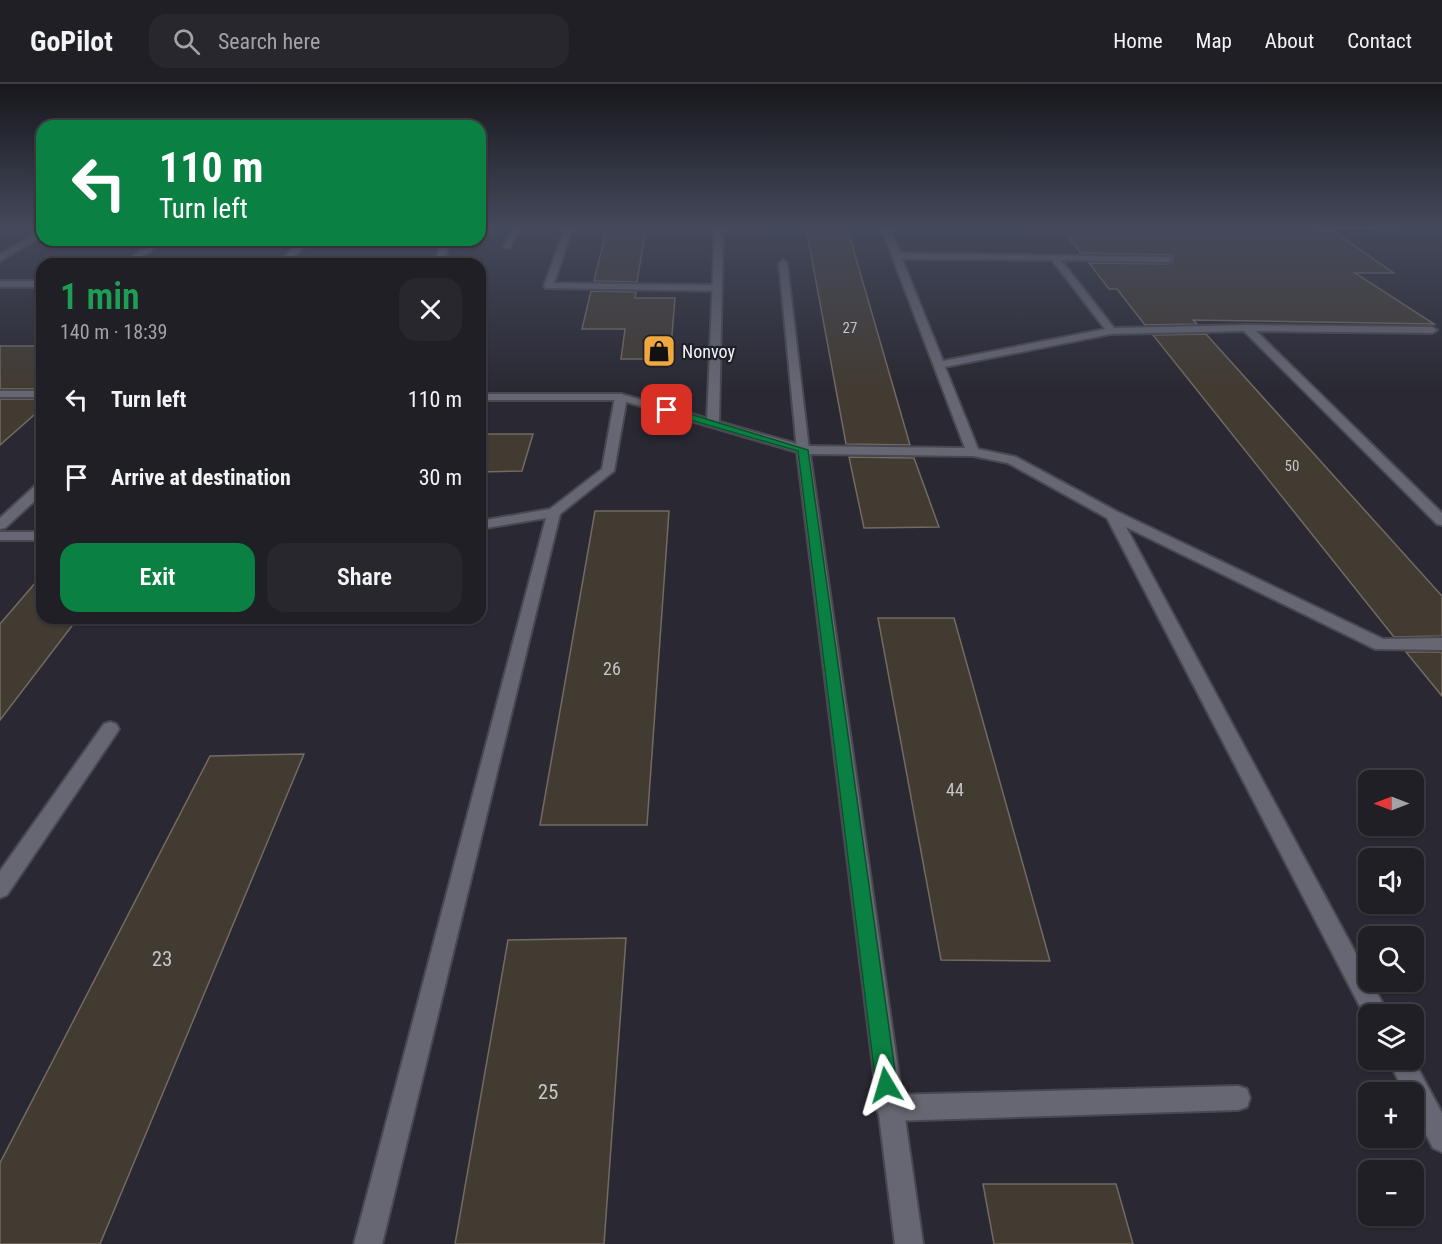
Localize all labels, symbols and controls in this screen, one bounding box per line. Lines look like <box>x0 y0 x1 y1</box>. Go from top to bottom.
search box <box>149 14 569 68</box>
text: GoPilot <box>30 25 113 58</box>
icon: search <box>170 25 203 58</box>
text: Search here <box>218 29 320 54</box>
text: Home <box>1113 29 1163 53</box>
text: Map <box>1196 29 1232 53</box>
text: About <box>1265 29 1314 53</box>
text: Contact <box>1347 29 1412 53</box>
text: 110 m <box>159 143 264 192</box>
icon: left <box>60 144 138 222</box>
text: Turn left <box>159 193 248 225</box>
text: 1 min <box>60 276 140 318</box>
button: close <box>399 278 462 341</box>
house number: 27 <box>843 319 857 337</box>
text: 140 m · 18:39 <box>60 320 167 344</box>
shop icon: Nonvoy <box>641 333 677 369</box>
place label: Nonvoy <box>682 341 735 362</box>
icon: left <box>60 383 93 416</box>
pin <box>641 384 692 435</box>
text: Turn left <box>111 387 186 412</box>
text: 110 m <box>408 387 462 412</box>
icon: arrive <box>650 393 683 426</box>
house number: 50 <box>1285 457 1299 475</box>
icon: arrive <box>60 461 93 494</box>
text: Arrive at destination <box>111 465 291 490</box>
text: 30 m <box>419 465 462 490</box>
button: Exit <box>60 543 255 612</box>
button: Share <box>267 543 462 612</box>
house number: 26 <box>603 658 621 679</box>
north arrow <box>1358 770 1424 836</box>
map controls <box>1358 770 1424 1226</box>
house number: 44 <box>946 779 964 800</box>
button: sound <box>1358 848 1424 914</box>
button: search <box>1358 926 1424 992</box>
house number: 23 <box>152 947 172 971</box>
button: layers <box>1358 1004 1424 1070</box>
position arrow <box>854 1053 918 1117</box>
house number: 25 <box>538 1080 558 1104</box>
button: + <box>1358 1082 1424 1148</box>
button: − <box>1358 1160 1424 1226</box>

